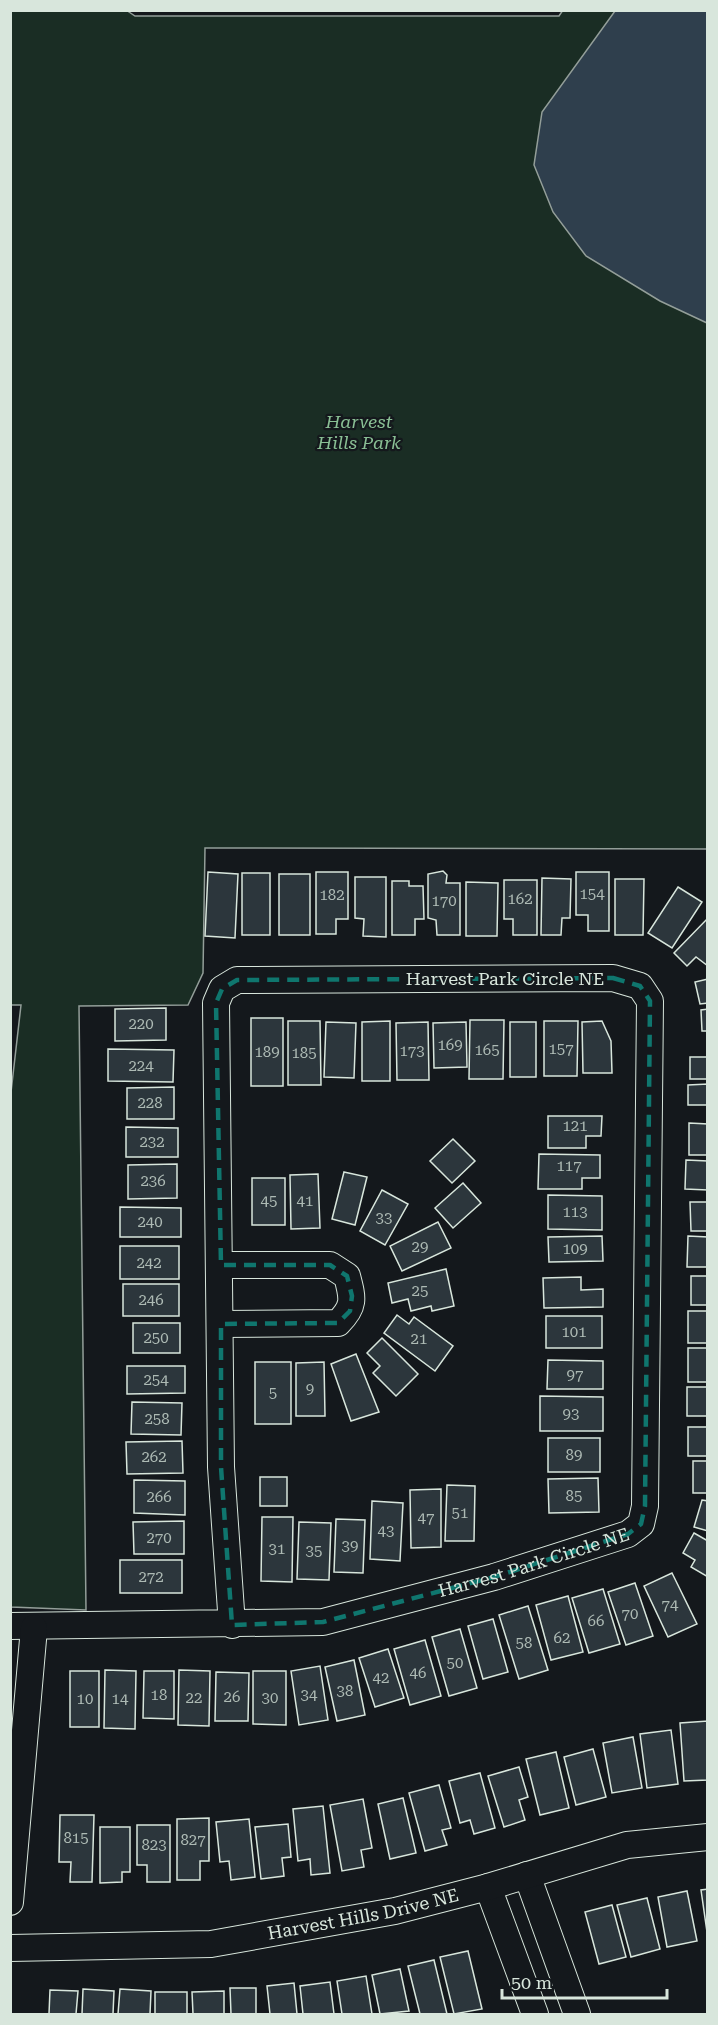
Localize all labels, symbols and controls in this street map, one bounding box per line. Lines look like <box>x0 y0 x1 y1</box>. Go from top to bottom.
park label: Harvest Hills Park <box>316 411 401 453</box>
house number: 154 <box>579 885 605 903</box>
house number: 182 <box>319 886 345 904</box>
house number: 162 <box>507 890 533 908</box>
house number: 170 <box>431 892 457 910</box>
street label: Harvest Park Circle NE <box>406 968 604 989</box>
house number: 220 <box>128 1015 154 1033</box>
house number: 169 <box>437 1036 463 1054</box>
house number: 157 <box>548 1040 574 1058</box>
house number: 165 <box>474 1041 500 1059</box>
house number: 173 <box>399 1042 425 1060</box>
house number: 189 <box>254 1043 280 1061</box>
house number: 185 <box>291 1044 317 1062</box>
house number: 224 <box>128 1057 154 1075</box>
house number: 228 <box>137 1094 163 1112</box>
house number: 121 <box>562 1117 588 1135</box>
house number: 232 <box>139 1133 165 1151</box>
house number: 117 <box>556 1157 582 1175</box>
house number: 236 <box>140 1172 166 1190</box>
house number: 45 <box>261 1192 277 1210</box>
house number: 41 <box>297 1192 313 1210</box>
house number: 113 <box>562 1203 588 1221</box>
house number: 33 <box>376 1209 392 1227</box>
house number: 240 <box>137 1213 163 1231</box>
house number: 29 <box>412 1238 428 1256</box>
house number: 109 <box>562 1240 588 1258</box>
house number: 242 <box>136 1254 162 1272</box>
house number: 25 <box>412 1282 428 1300</box>
house number: 246 <box>138 1291 164 1309</box>
house number: 101 <box>561 1323 587 1341</box>
house number: 250 <box>143 1329 169 1347</box>
house number: 21 <box>411 1330 427 1348</box>
house number: 97 <box>567 1366 583 1384</box>
house number: 254 <box>143 1371 169 1389</box>
house number: 9 <box>306 1380 314 1398</box>
house number: 5 <box>269 1384 277 1402</box>
house number: 93 <box>563 1405 579 1423</box>
house number: 258 <box>144 1410 170 1428</box>
house number: 89 <box>566 1446 582 1464</box>
house number: 262 <box>141 1448 167 1466</box>
house number: 85 <box>566 1487 582 1505</box>
house number: 266 <box>146 1488 172 1506</box>
house number: 51 <box>452 1504 468 1522</box>
house number: 47 <box>418 1509 434 1527</box>
house number: 43 <box>378 1522 394 1540</box>
street label: Harvest Park Circle NE <box>436 1523 632 1601</box>
house number: 270 <box>146 1529 172 1547</box>
house number: 39 <box>342 1537 358 1555</box>
house number: 31 <box>269 1540 285 1558</box>
house number: 35 <box>306 1542 322 1560</box>
house number: 272 <box>138 1568 164 1586</box>
house number: 74 <box>662 1596 679 1614</box>
house number: 70 <box>622 1605 638 1623</box>
house number: 66 <box>588 1612 604 1630</box>
house number: 62 <box>554 1629 570 1647</box>
house number: 58 <box>516 1634 532 1652</box>
house number: 50 <box>447 1654 463 1672</box>
house number: 46 <box>410 1664 426 1682</box>
house number: 42 <box>373 1669 389 1687</box>
house number: 38 <box>337 1682 353 1700</box>
house number: 18 <box>151 1686 167 1704</box>
house number: 34 <box>301 1686 318 1704</box>
house number: 26 <box>224 1688 240 1706</box>
house number: 22 <box>186 1689 202 1707</box>
house number: 30 <box>262 1689 278 1707</box>
house number: 10 <box>77 1690 93 1708</box>
house number: 14 <box>112 1690 129 1708</box>
house number: 815 <box>63 1829 89 1847</box>
house number: 827 <box>180 1831 206 1849</box>
house number: 823 <box>141 1836 167 1854</box>
street label: Harvest Hills Drive NE <box>266 1884 461 1944</box>
scale bar <box>502 1962 667 2000</box>
text: 50 m <box>511 1972 552 1993</box>

